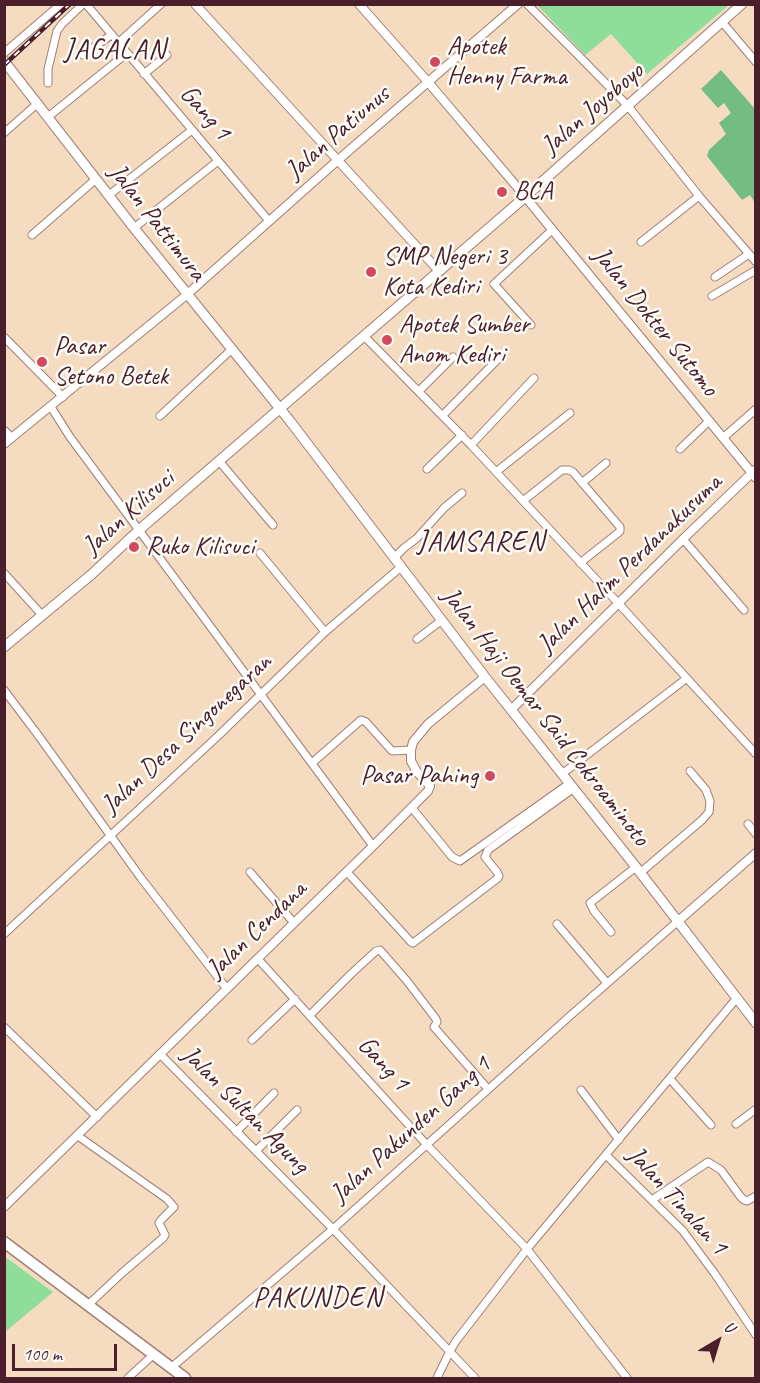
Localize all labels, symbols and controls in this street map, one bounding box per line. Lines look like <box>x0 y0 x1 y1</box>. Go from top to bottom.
place label: Apotek Henny Farma <box>447 31 567 92</box>
district label: JAGALAN <box>64 34 166 68</box>
marker: Apotek Henny Farma <box>428 55 442 69</box>
street label: Jalan Joyoboyo <box>536 56 650 162</box>
street label: Gang 1 <box>173 79 237 147</box>
street label: Jalan Patiunus <box>280 79 396 187</box>
street label: Jalan Pattimura <box>101 158 213 288</box>
place label: BCA <box>514 176 552 208</box>
marker: BCA <box>495 185 509 199</box>
place label: SMP Negeri 3 Kota Kediri <box>383 241 507 302</box>
street label: Jalan Dokter Sutomo <box>585 241 725 403</box>
marker: SMP Negeri 3 Kota Kediri <box>364 265 378 279</box>
place label: Apotek Sumber Anom Kediri <box>399 309 529 370</box>
place label: Pasar Setono Betek <box>54 331 168 392</box>
marker: Apotek Sumber Anom Kediri <box>380 333 394 347</box>
marker: Pasar Setono Betek <box>35 355 49 369</box>
street label: Jalan Kilisuci <box>77 464 181 562</box>
street label: Jalan Halim Perdanakusuma <box>531 468 729 660</box>
district label: JAMSAREN <box>418 526 544 560</box>
place label: Ruko Kilisuci <box>146 531 254 563</box>
marker: Ruko Kilisuci <box>127 540 141 554</box>
street label: Jalan Haji Oemar Said Cokroaminoto <box>434 581 656 853</box>
street label: Jalan Desa Singonegaran <box>95 647 279 821</box>
place label: Pasar Pahing <box>360 760 478 792</box>
marker: Pasar Pahing <box>483 769 497 783</box>
street label: Jalan Cendana <box>200 875 314 985</box>
street label: Gang 1 <box>350 1030 416 1098</box>
street label: Jalan Sultan Agung <box>175 1040 315 1180</box>
street label: Jalan Pakunden Gang 1 <box>325 1050 497 1210</box>
street label: Jalan Tinalan 1 <box>620 1140 734 1262</box>
district label: PAKUNDEN <box>254 1282 382 1316</box>
north arrow <box>688 1311 748 1371</box>
text: U <box>720 1317 738 1337</box>
scale bar <box>15 1332 120 1370</box>
text: 100 m <box>23 1343 62 1365</box>

